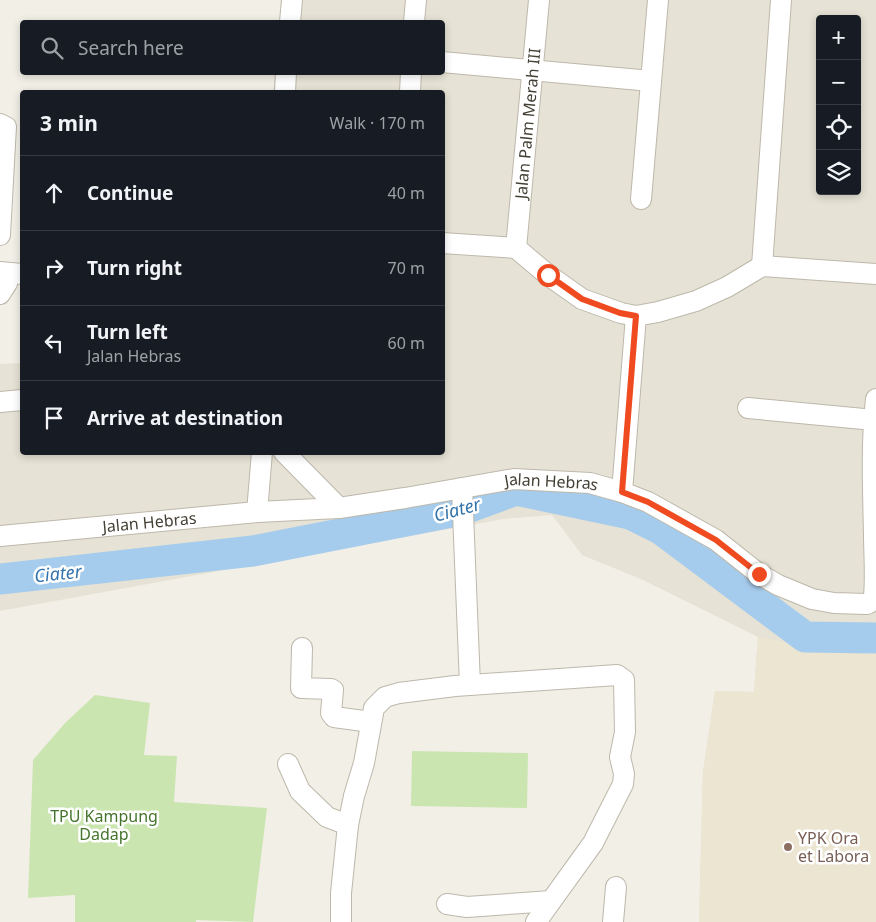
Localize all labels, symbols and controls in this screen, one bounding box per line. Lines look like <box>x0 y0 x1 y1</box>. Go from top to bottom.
map controls <box>816 15 861 195</box>
button: + <box>816 15 861 60</box>
search box <box>20 20 445 75</box>
icon: search <box>38 34 66 62</box>
text: Search here <box>78 35 184 61</box>
street label: Jalan Palm Merah III <box>509 47 546 202</box>
button: − <box>816 60 861 105</box>
button: locate <box>816 105 861 150</box>
text: 3 min <box>40 109 98 137</box>
text: Walk · 170 m <box>330 112 425 134</box>
button: layers <box>816 150 861 195</box>
icon: ahead <box>40 179 68 207</box>
text: Continue <box>87 180 173 206</box>
text: 40 m <box>388 182 425 204</box>
icon: right <box>40 254 68 282</box>
text: Turn right <box>87 255 182 281</box>
text: 70 m <box>388 257 425 279</box>
route start <box>537 264 560 287</box>
text: Turn left <box>87 319 168 345</box>
icon: left <box>40 329 68 357</box>
text: 60 m <box>388 332 425 354</box>
text: Jalan Hebras <box>87 345 181 367</box>
icon: arrive <box>40 404 68 432</box>
text: Arrive at destination <box>87 405 283 431</box>
street label: Jalan Hebras <box>501 468 601 496</box>
water label: Ciater <box>431 491 484 527</box>
street label: Jalan Hebras <box>99 507 197 538</box>
water label: Ciater <box>33 558 84 587</box>
route end <box>748 563 771 586</box>
park label: TPU Kampung Dadap <box>50 805 158 845</box>
place label: YPK Ora et Labora <box>798 827 869 867</box>
marker: YPK Ora et Labora <box>782 841 794 853</box>

